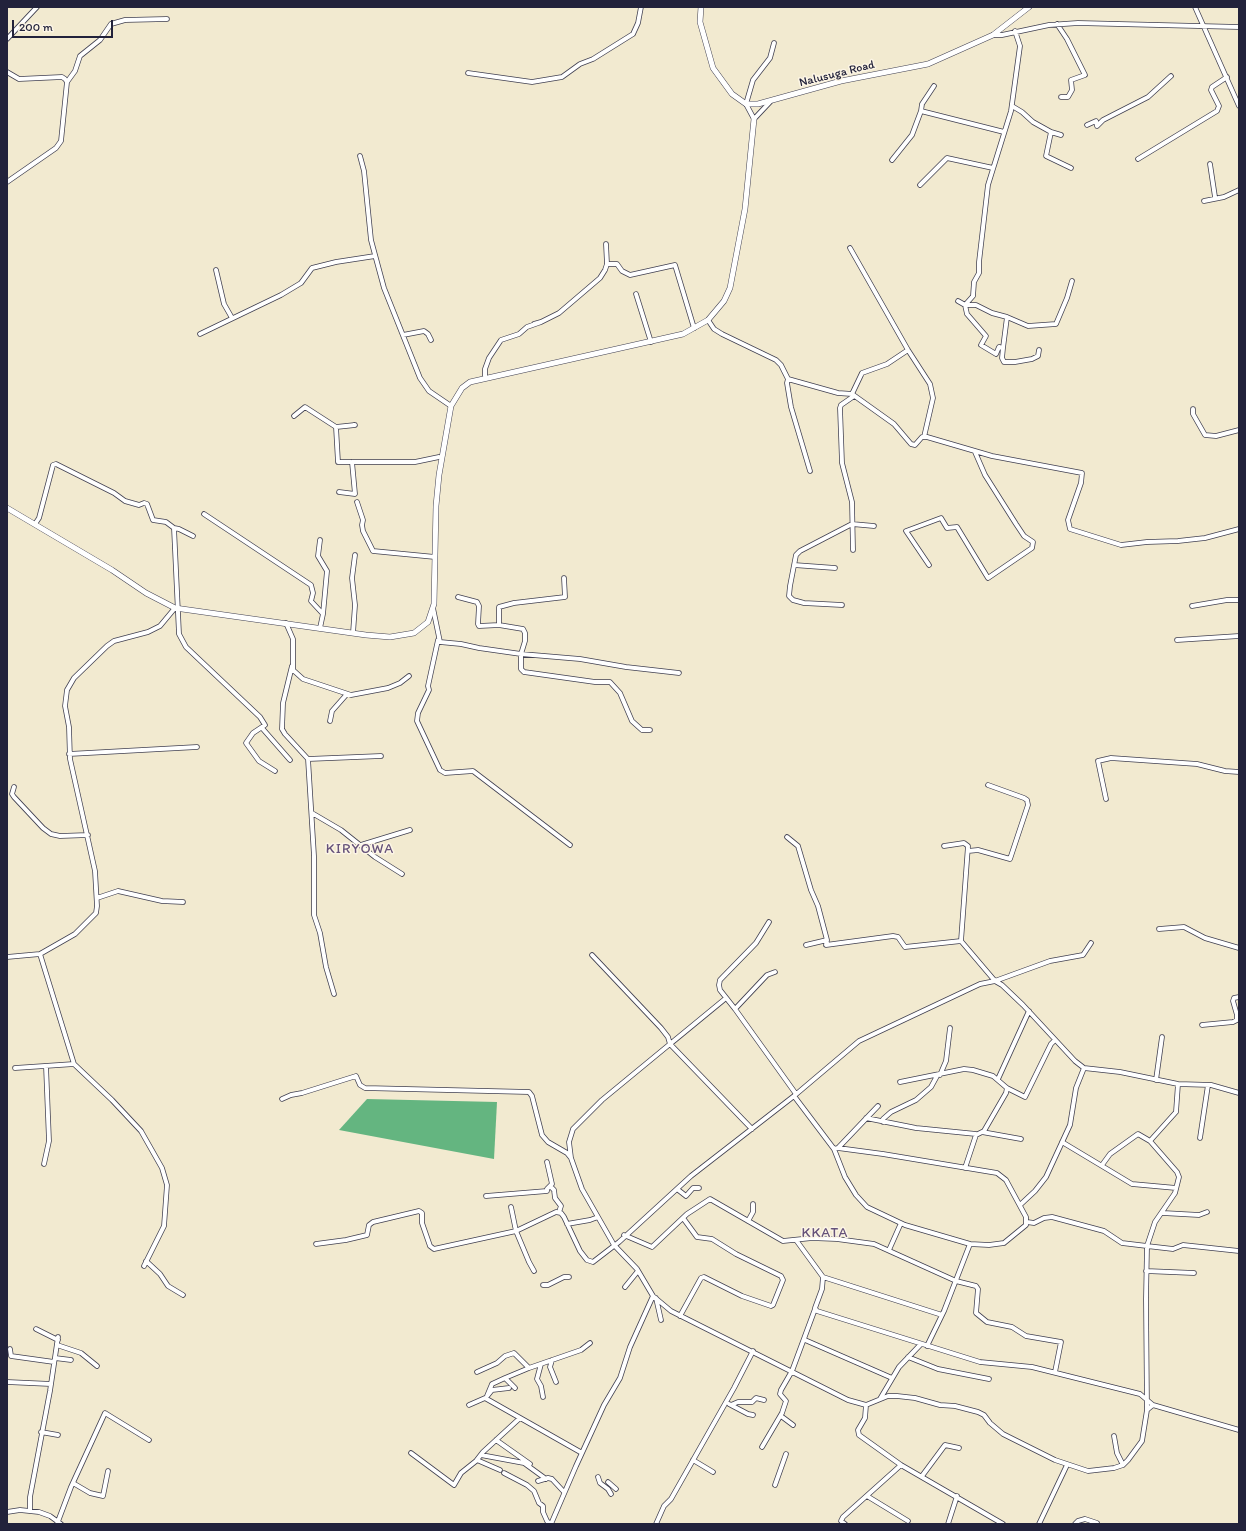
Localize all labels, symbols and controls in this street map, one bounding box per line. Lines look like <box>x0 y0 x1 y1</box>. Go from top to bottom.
scale bar <box>14 12 115 38</box>
text: 200 m <box>19 20 53 34</box>
street label: Nalusuga Road <box>798 58 876 90</box>
district label: KIRYOWA <box>326 841 394 857</box>
district label: KKATA <box>801 1225 849 1241</box>

